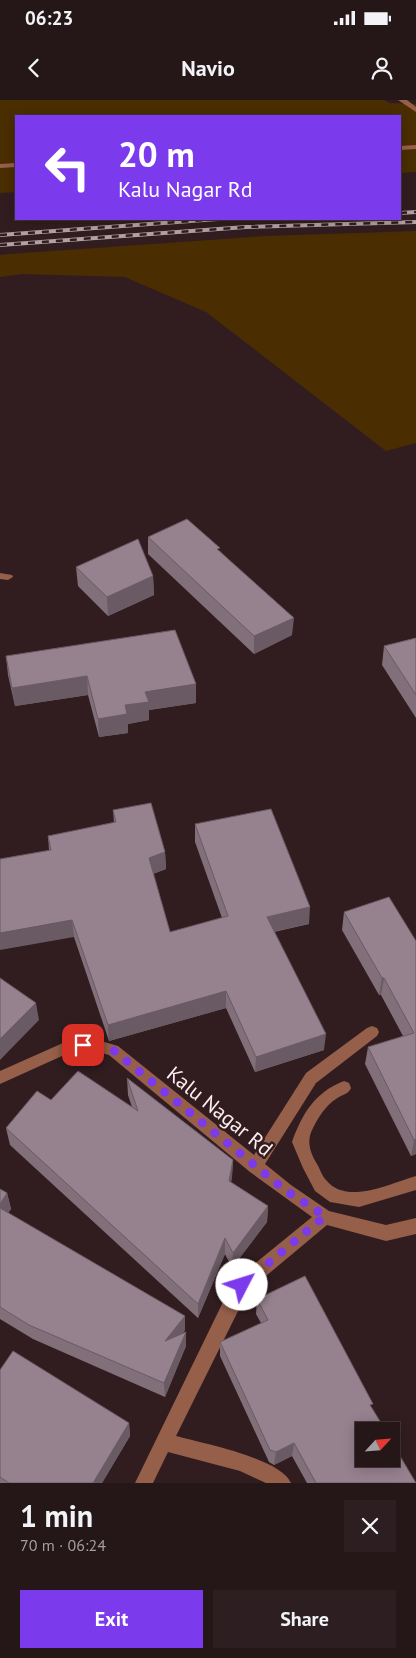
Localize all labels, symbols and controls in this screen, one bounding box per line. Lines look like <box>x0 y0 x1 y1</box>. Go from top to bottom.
text: 06:23 <box>25 6 73 30</box>
icon: back <box>20 54 48 82</box>
text: Navio <box>181 54 235 82</box>
icon: person <box>368 54 396 82</box>
text: 20 m <box>118 131 195 177</box>
icon: left <box>35 135 100 200</box>
text: Kalu Nagar Rd <box>118 175 253 203</box>
pin <box>62 1024 104 1066</box>
icon: arrive <box>69 1031 97 1059</box>
street label: Kalu Nagar Rd <box>162 1060 278 1162</box>
position arrow <box>215 1258 267 1310</box>
north arrow <box>355 1422 400 1468</box>
map controls <box>355 1422 400 1467</box>
text: 1 min <box>20 1496 93 1535</box>
button: close <box>344 1500 396 1552</box>
text: 70 m · 06:24 <box>20 1535 106 1555</box>
button: Exit <box>20 1590 203 1648</box>
button: Share <box>213 1590 396 1648</box>

